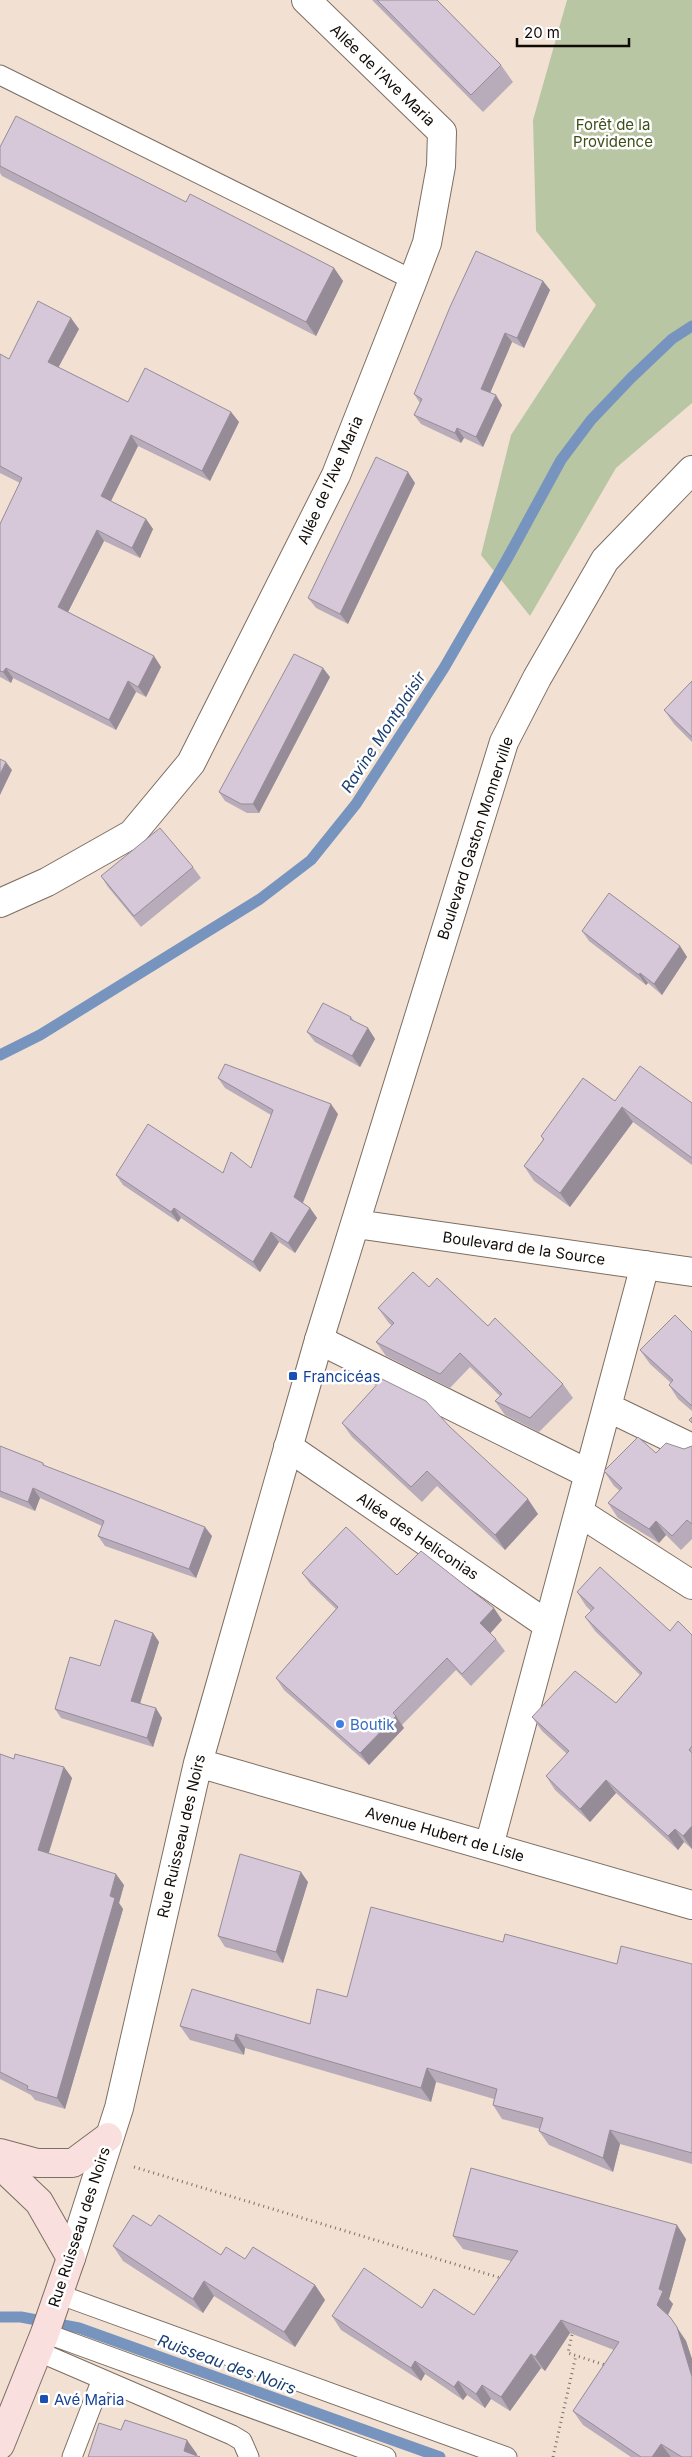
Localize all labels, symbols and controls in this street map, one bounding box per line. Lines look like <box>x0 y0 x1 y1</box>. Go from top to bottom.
scale bar <box>517 15 630 47</box>
street label: Allée de l'Ave Maria <box>326 20 440 130</box>
text: 20 m <box>524 23 560 42</box>
park label: Forêt de la Providence <box>573 115 653 151</box>
street label: Allée de l'Ave Maria <box>293 413 367 547</box>
water label: Ravine Montplaisir <box>336 667 430 796</box>
street label: Boulevard Gaston Monnerville <box>433 734 517 942</box>
street label: Boulevard de la Source <box>441 1227 607 1269</box>
place label: Francicéas <box>303 1367 380 1386</box>
marker: Francicéas <box>287 1370 299 1382</box>
street label: Allée des Heliconias <box>353 1488 483 1584</box>
place label: Boutik <box>350 1715 395 1734</box>
marker: Boutik <box>334 1718 346 1730</box>
street label: Rue Ruisseau des Noirs <box>153 1752 209 1920</box>
street label: Avenue Hubert de Lisle <box>363 1802 527 1866</box>
street label: Rue Ruisseau des Noirs <box>44 2144 114 2310</box>
water label: Ruisseau des Noirs <box>155 2330 299 2398</box>
place label: Avé Maria <box>54 2390 124 2409</box>
marker: Avé Maria <box>38 2393 50 2405</box>

